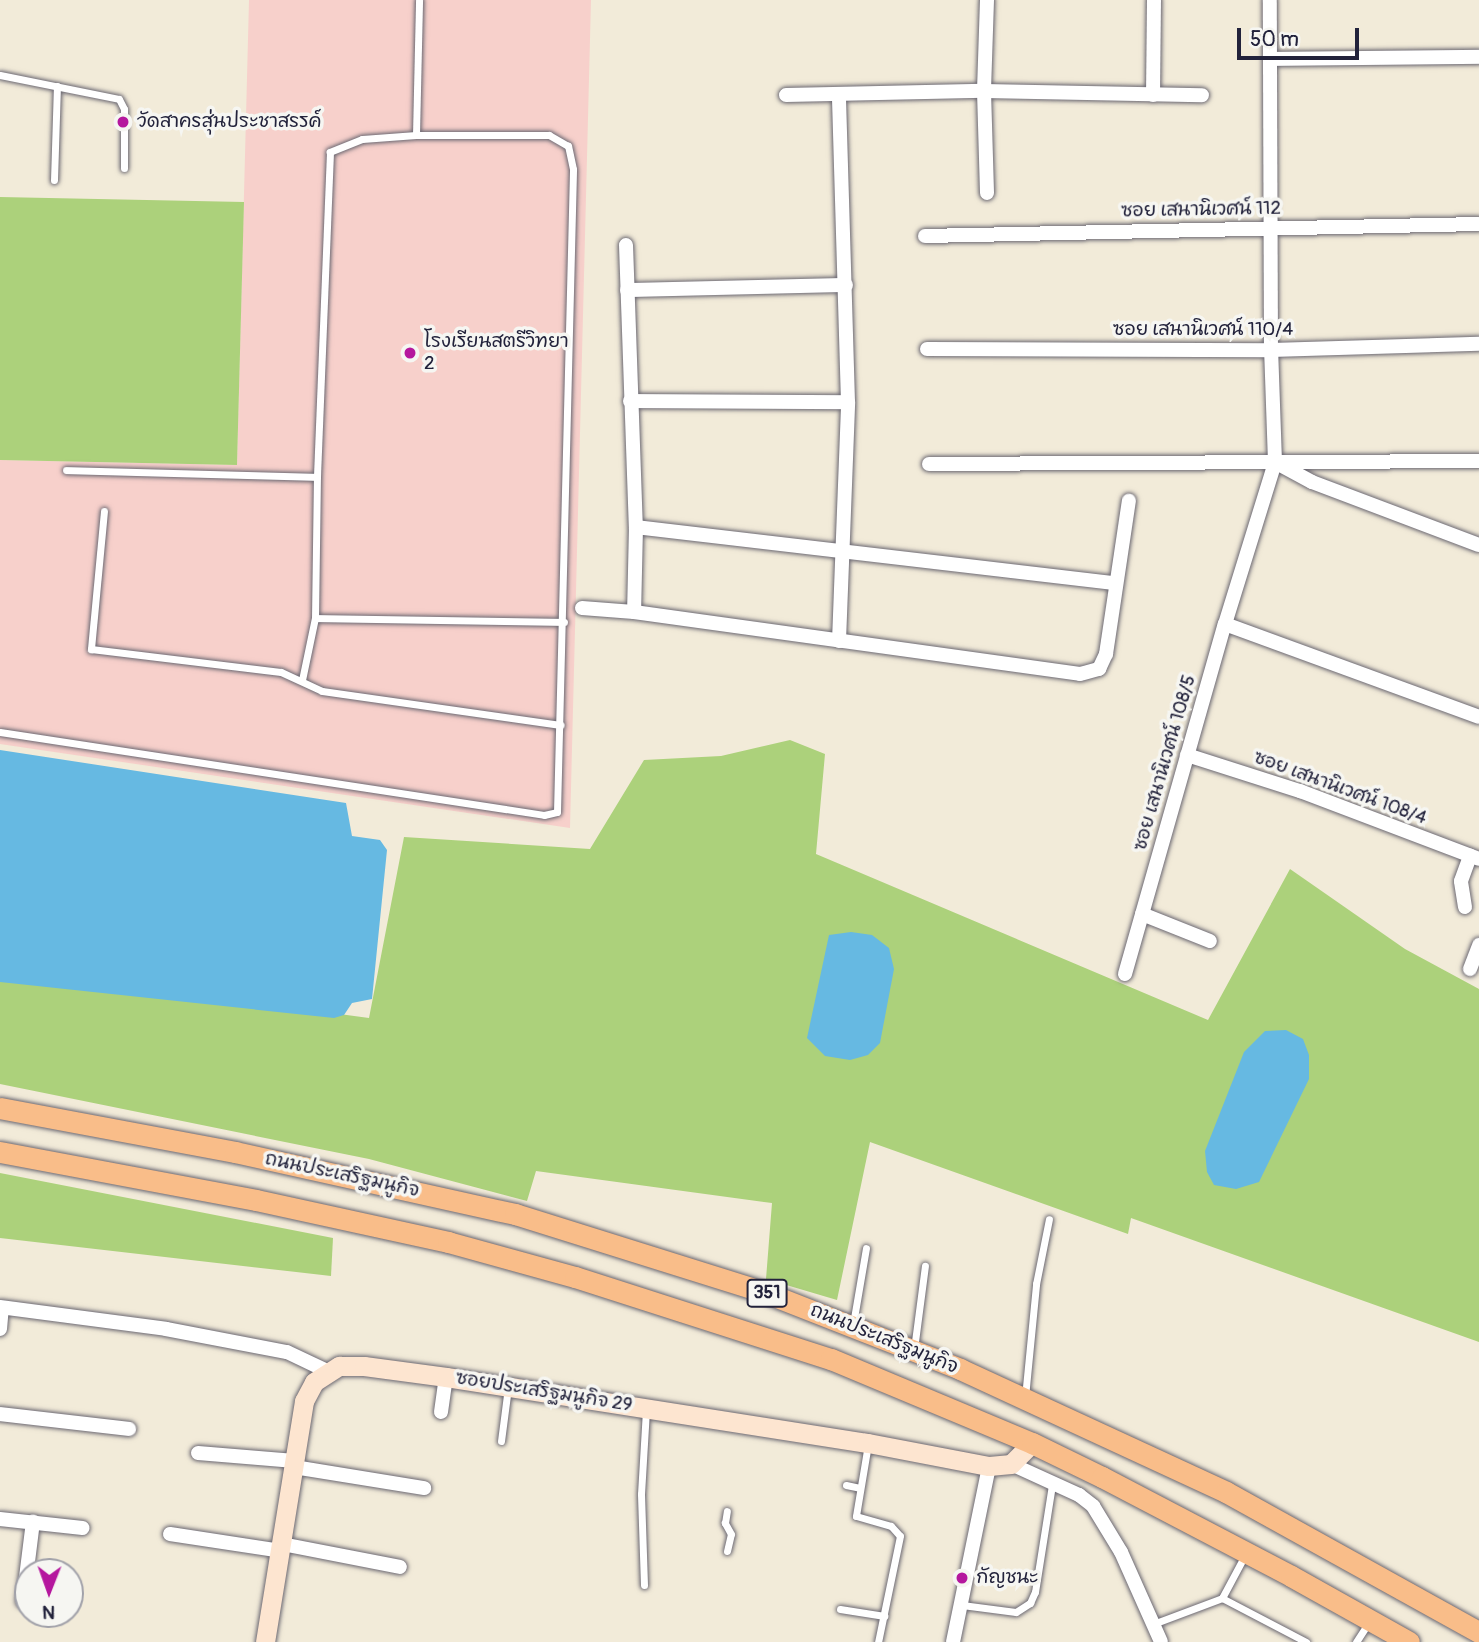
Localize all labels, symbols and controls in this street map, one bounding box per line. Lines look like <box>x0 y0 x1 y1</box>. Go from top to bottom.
scale bar <box>1241 14 1364 58</box>
text: 50 m <box>1250 26 1299 53</box>
place label: วัดสาครสุ่นประชาสรรค์ <box>137 111 322 133</box>
marker: วัดสาครสุ่นประชาสรรค์ <box>115 114 131 130</box>
street label: ซอย เสนานิเวศน์ 112 <box>1121 197 1281 223</box>
street label: ซอย เสนานิเวศน์ 110/4 <box>1113 319 1293 341</box>
place label: โรงเรียนสตรีวิทยา 2 <box>424 331 569 375</box>
marker: โรงเรียนสตรีวิทยา 2 <box>402 345 418 361</box>
street label: ซอย เสนานิเวศน์ 108/5 <box>1129 672 1201 854</box>
street label: ซอย เสนานิเวศน์ 108/4 <box>1250 746 1430 830</box>
street label: ถนนประเสริฐมนูกิจ <box>263 1148 421 1202</box>
road number: 351 <box>746 1278 788 1308</box>
street label: ถนนประเสริฐมนูกิจ <box>807 1299 961 1379</box>
street label: ซอยประเสริฐมนูกิจ 29 <box>454 1367 634 1417</box>
north arrow <box>14 1558 84 1628</box>
place label: กัญชนะ <box>976 1567 1038 1589</box>
marker: กัญชนะ <box>954 1570 970 1586</box>
text: N <box>42 1600 55 1624</box>

